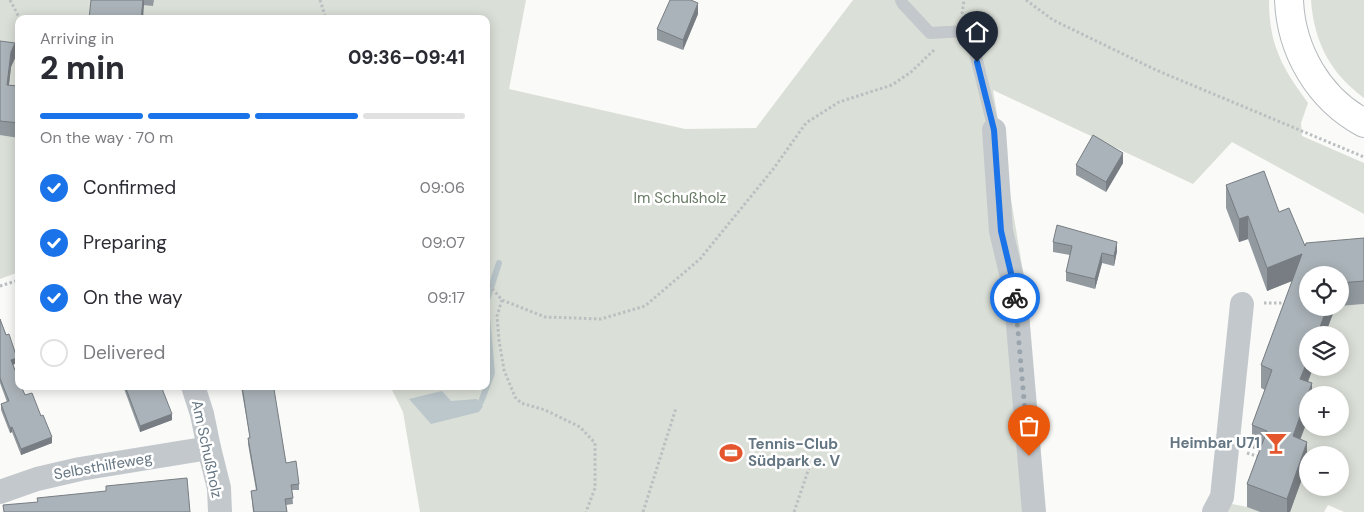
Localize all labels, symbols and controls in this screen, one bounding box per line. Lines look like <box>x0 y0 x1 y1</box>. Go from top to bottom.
pin <box>956 11 998 62</box>
icon: home <box>963 18 991 46</box>
text: Arriving in <box>40 28 114 49</box>
text: 09:36–09:41 <box>348 45 465 70</box>
text: 2 min <box>40 47 125 89</box>
text: On the way · 70 m <box>40 127 173 148</box>
icon: check <box>40 174 68 202</box>
text: Confirmed <box>83 175 176 200</box>
text: 09:06 <box>420 177 465 198</box>
park label: Im Schußholz <box>634 188 727 208</box>
icon: check <box>40 229 68 257</box>
text: Preparing <box>83 230 167 255</box>
text: 09:07 <box>422 232 465 253</box>
map controls <box>1299 266 1349 496</box>
button: locate <box>1299 266 1349 316</box>
courier <box>990 273 1040 323</box>
icon: check <box>40 284 68 312</box>
icon: bike <box>1001 284 1029 312</box>
text: On the way <box>83 285 183 310</box>
text: 09:17 <box>427 287 465 308</box>
button: layers <box>1299 326 1349 376</box>
text: Delivered <box>83 340 165 365</box>
button: + <box>1299 386 1349 436</box>
street label: Am Schußholz <box>187 398 227 500</box>
pin <box>1008 405 1050 456</box>
icon: bag <box>1015 412 1043 440</box>
bar icon: Heimbar U71 <box>1263 430 1289 456</box>
place label: Heimbar U71 <box>1170 433 1260 453</box>
place label: Tennis-Club Südpark e. V <box>748 434 840 471</box>
sports icon: Tennis-Club Südpark e. V <box>718 440 744 466</box>
button: − <box>1299 446 1349 496</box>
street label: Selbsthilfeweg <box>52 448 154 484</box>

